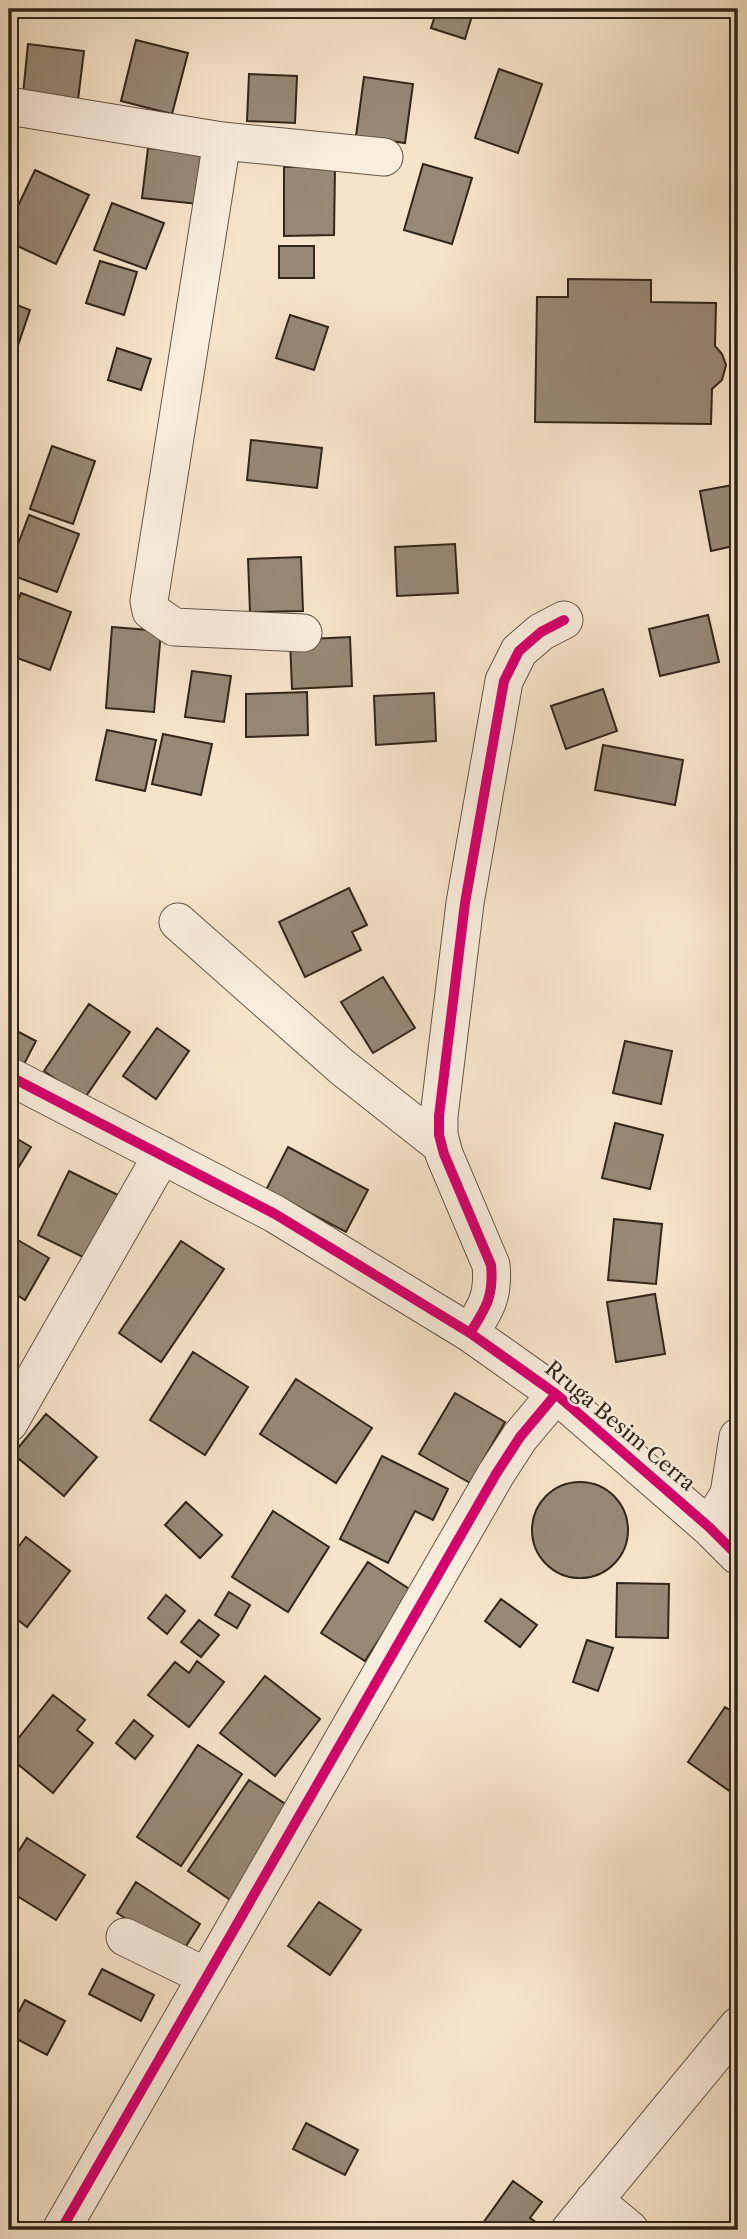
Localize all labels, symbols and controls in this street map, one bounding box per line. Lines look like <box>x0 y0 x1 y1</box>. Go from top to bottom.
street label: Rruga Besim Cerra <box>540 1356 701 1496</box>

